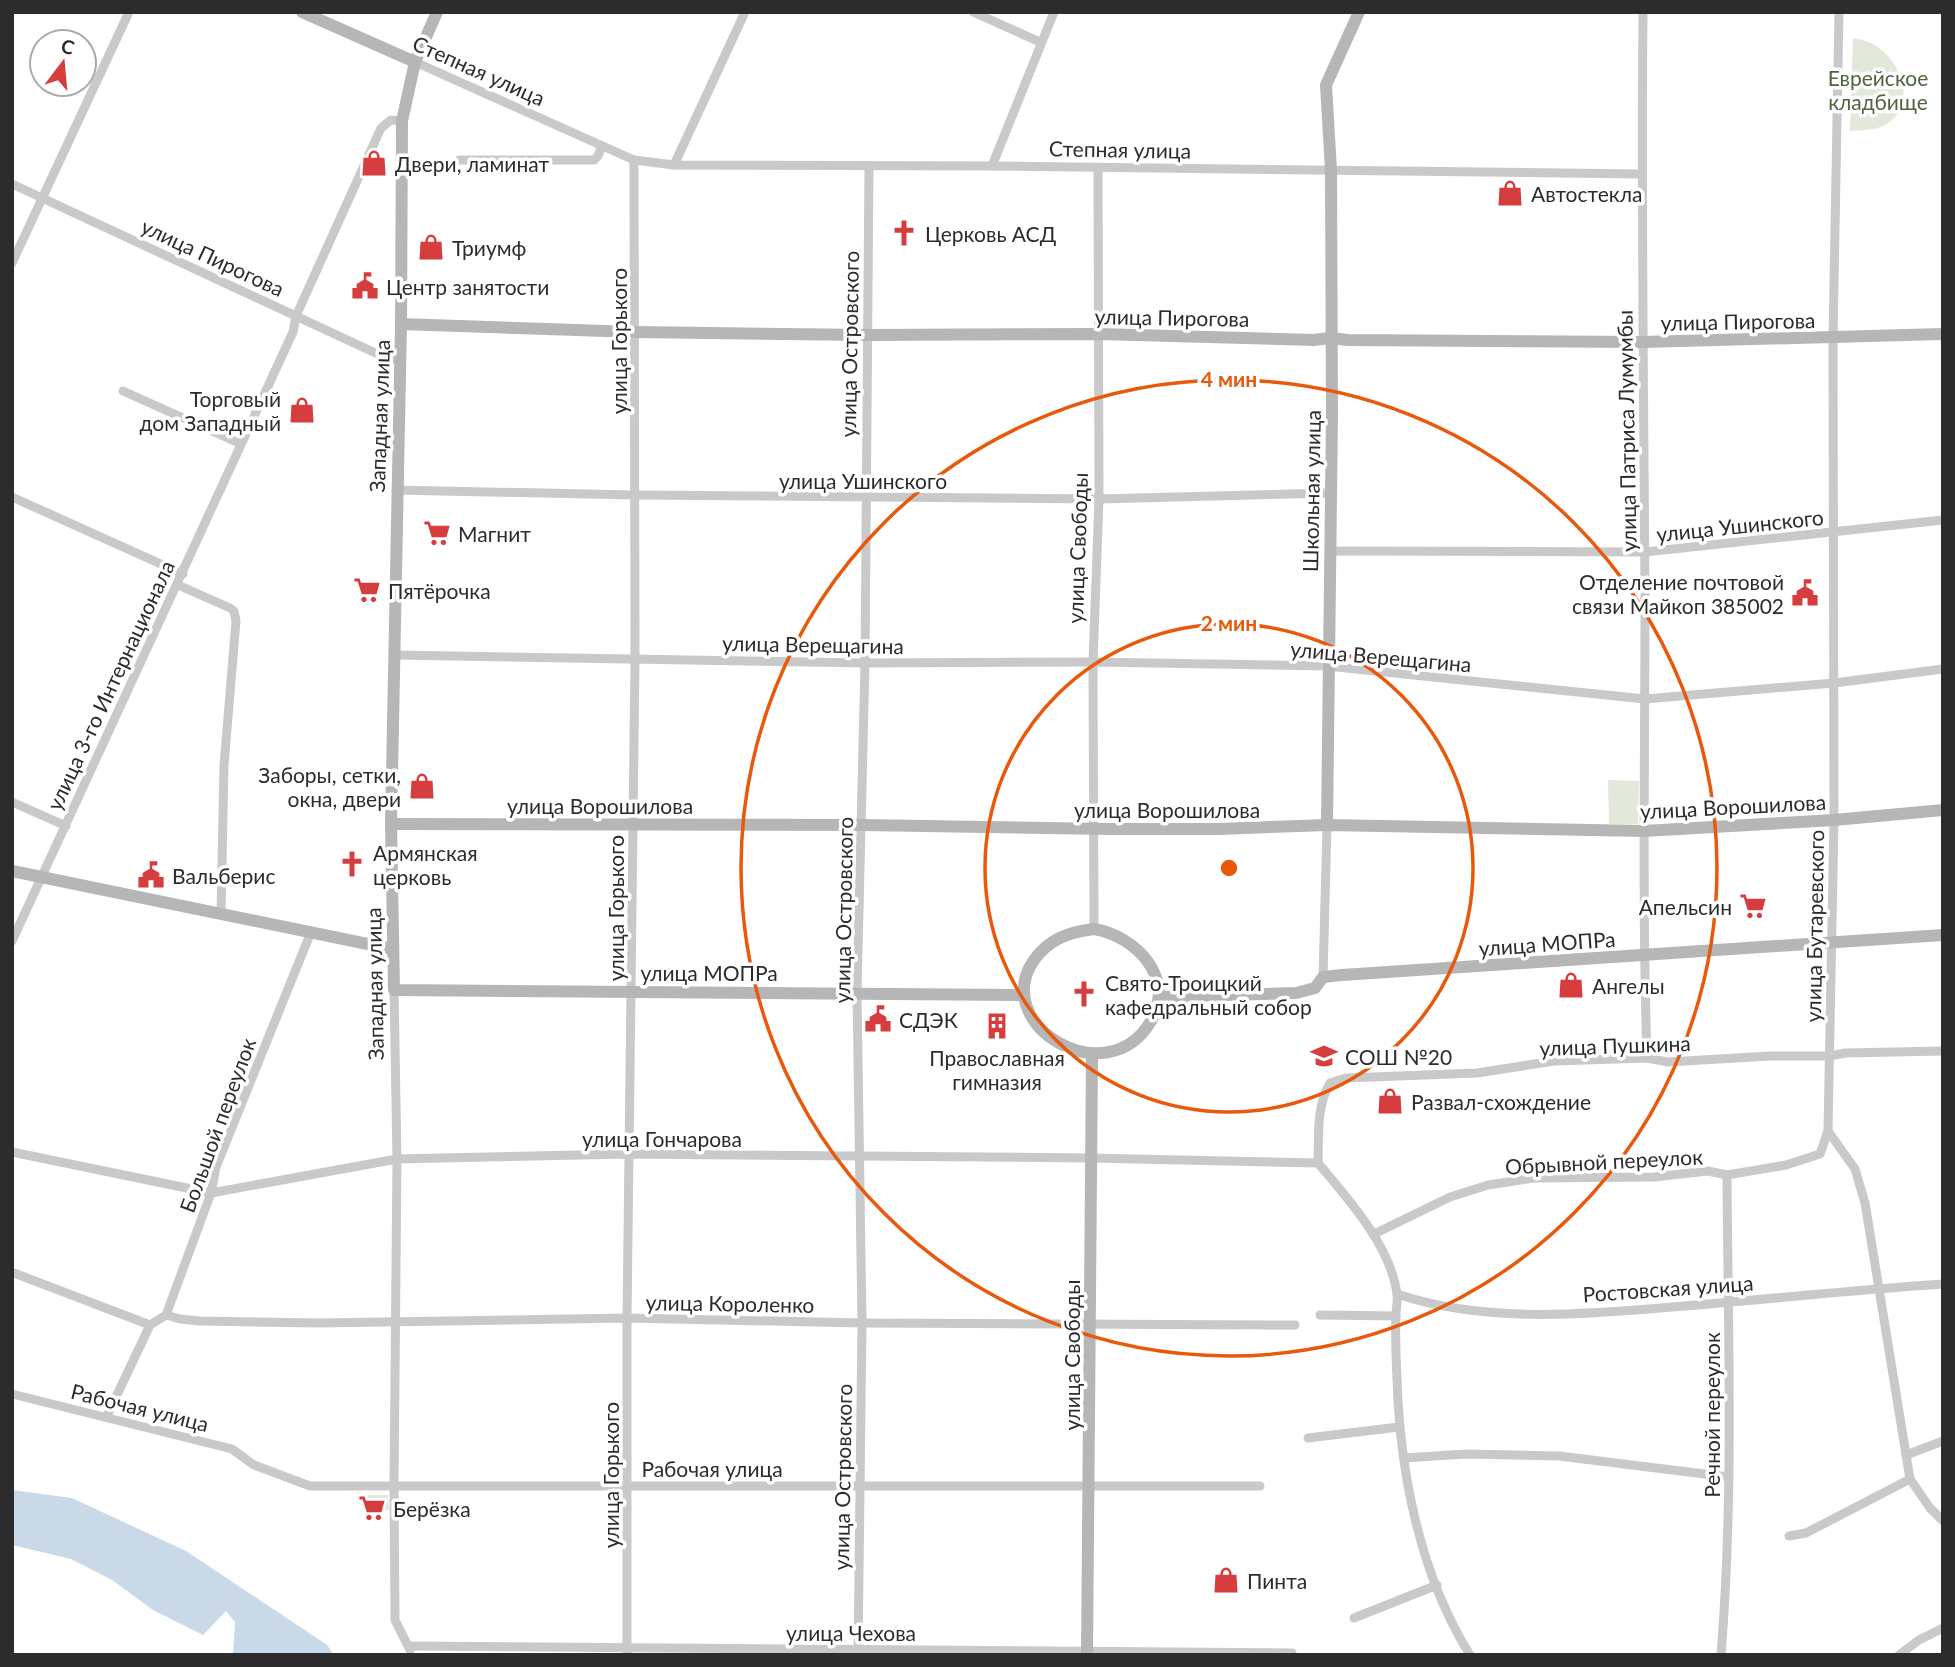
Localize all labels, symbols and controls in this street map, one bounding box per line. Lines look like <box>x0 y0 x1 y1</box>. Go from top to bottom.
north arrow <box>28 28 98 98</box>
street label: Степная улица <box>409 30 549 110</box>
text: С <box>59 33 77 59</box>
park label: Еврейское кладбище <box>1828 65 1928 114</box>
street label: Степная улица <box>1049 135 1191 163</box>
shop icon: Двери, ламинат <box>359 148 389 178</box>
place label: Двери, ламинат <box>395 151 549 176</box>
shop icon: Автостекла <box>1495 178 1525 208</box>
place label: Автостекла <box>1531 181 1642 206</box>
street label: улица Пирогова <box>138 213 288 301</box>
church icon: Церковь АСД <box>889 218 919 248</box>
place label: Церковь АСД <box>925 221 1056 246</box>
shop icon: Триумф <box>416 232 446 262</box>
place label: Триумф <box>452 235 526 260</box>
street label: улица Островского <box>835 250 863 438</box>
street label: улица Горького <box>606 268 631 414</box>
public building icon: Центр занятости <box>350 271 380 301</box>
place label: Центр занятости <box>386 274 549 299</box>
street label: улица Пирогова <box>1094 303 1250 331</box>
street label: улица Пирогова <box>1660 307 1816 335</box>
street label: улица Патриса Лумумбы <box>1611 310 1641 552</box>
street label: Западная улица <box>364 339 394 493</box>
text: 4 мин <box>1201 366 1257 391</box>
place label: Торговый дом Западный <box>139 386 281 435</box>
shop icon: Торговый дом Западный <box>287 395 317 425</box>
street label: Школьная улица <box>1297 410 1325 572</box>
street label: улица Ушинского <box>779 468 947 493</box>
street label: улица Свободы <box>1062 472 1092 624</box>
street label: улица Ушинского <box>1655 504 1825 546</box>
supermarket icon: Магнит <box>422 518 452 548</box>
place label: Магнит <box>458 521 531 546</box>
street label: улица 3-го Интернационала <box>41 556 179 814</box>
place label: Отделение почтовой связи Майкоп 385002 <box>1572 569 1784 618</box>
supermarket icon: Пятёрочка <box>352 575 382 605</box>
place label: Пятёрочка <box>388 578 491 603</box>
public building icon: Отделение почтовой связи Майкоп 385002 <box>1790 578 1820 608</box>
text: 2 мин <box>1201 610 1257 635</box>
street label: улица Верещагина <box>722 630 904 658</box>
street label: улица Верещагина <box>1289 636 1473 676</box>
place label: Заборы, сетки, окна, двери <box>258 762 401 811</box>
shop icon: Заборы, сетки, окна, двери <box>407 771 437 801</box>
street label: улица Ворошилова <box>1639 789 1827 823</box>
street label: улица Ворошилова <box>507 793 693 818</box>
street label: улица Ворошилова <box>1074 797 1260 822</box>
street label: улица Островского <box>829 816 857 1004</box>
street label: улица Бутаревского <box>1800 829 1828 1023</box>
street label: улица Горького <box>603 835 628 981</box>
place label: Армянская церковь <box>373 840 478 889</box>
church icon: Армянская церковь <box>337 849 367 879</box>
centre of rings <box>1217 856 1241 880</box>
public building icon: Вальберис <box>136 860 166 890</box>
place label: Вальберис <box>172 863 275 888</box>
supermarket icon: Апельсин <box>1738 891 1768 921</box>
place label: Апельсин <box>1639 894 1732 919</box>
street label: Западная улица <box>360 907 388 1061</box>
street label: улица МОПРа <box>1478 926 1616 960</box>
street label: улица МОПРа <box>640 960 778 985</box>
place label: Свято-Троицкий кафедральный собор <box>1105 970 1312 1019</box>
shop icon: Ангелы <box>1556 970 1586 1000</box>
place label: Ангелы <box>1592 973 1665 998</box>
church icon: Свято-Троицкий кафедральный собор <box>1069 979 1099 1009</box>
public building icon: СДЭК <box>863 1004 893 1034</box>
place label: СДЭК <box>899 1007 958 1032</box>
building icon: Православная гимназия <box>982 1011 1012 1041</box>
street label: улица Пушкина <box>1539 1030 1691 1060</box>
street label: Большой переулок <box>174 1034 260 1216</box>
school or university icon: СОШ №20 <box>1309 1041 1339 1071</box>
place label: СОШ №20 <box>1345 1044 1452 1069</box>
place label: Православная гимназия <box>929 1045 1065 1094</box>
shop icon: Развал-схождение <box>1375 1086 1405 1116</box>
place label: Развал-схождение <box>1411 1089 1591 1114</box>
street label: улица Гончарова <box>582 1126 742 1151</box>
street label: Обрывной переулок <box>1505 1143 1704 1179</box>
street label: Ростовская улица <box>1582 1270 1754 1306</box>
street label: улица Свободы <box>1059 1280 1084 1430</box>
street label: улица Короленко <box>645 1289 815 1317</box>
street label: Речной переулок <box>1699 1332 1724 1498</box>
street label: Рабочая улица <box>68 1378 212 1436</box>
street label: улица Островского <box>828 1383 856 1571</box>
street label: улица Горького <box>598 1402 623 1548</box>
street label: Рабочая улица <box>641 1456 783 1481</box>
supermarket icon: Берёзка <box>357 1493 387 1523</box>
place label: Берёзка <box>393 1496 471 1521</box>
shop icon: Пинта <box>1211 1565 1241 1595</box>
place label: Пинта <box>1247 1568 1307 1593</box>
street label: улица Чехова <box>786 1620 916 1645</box>

